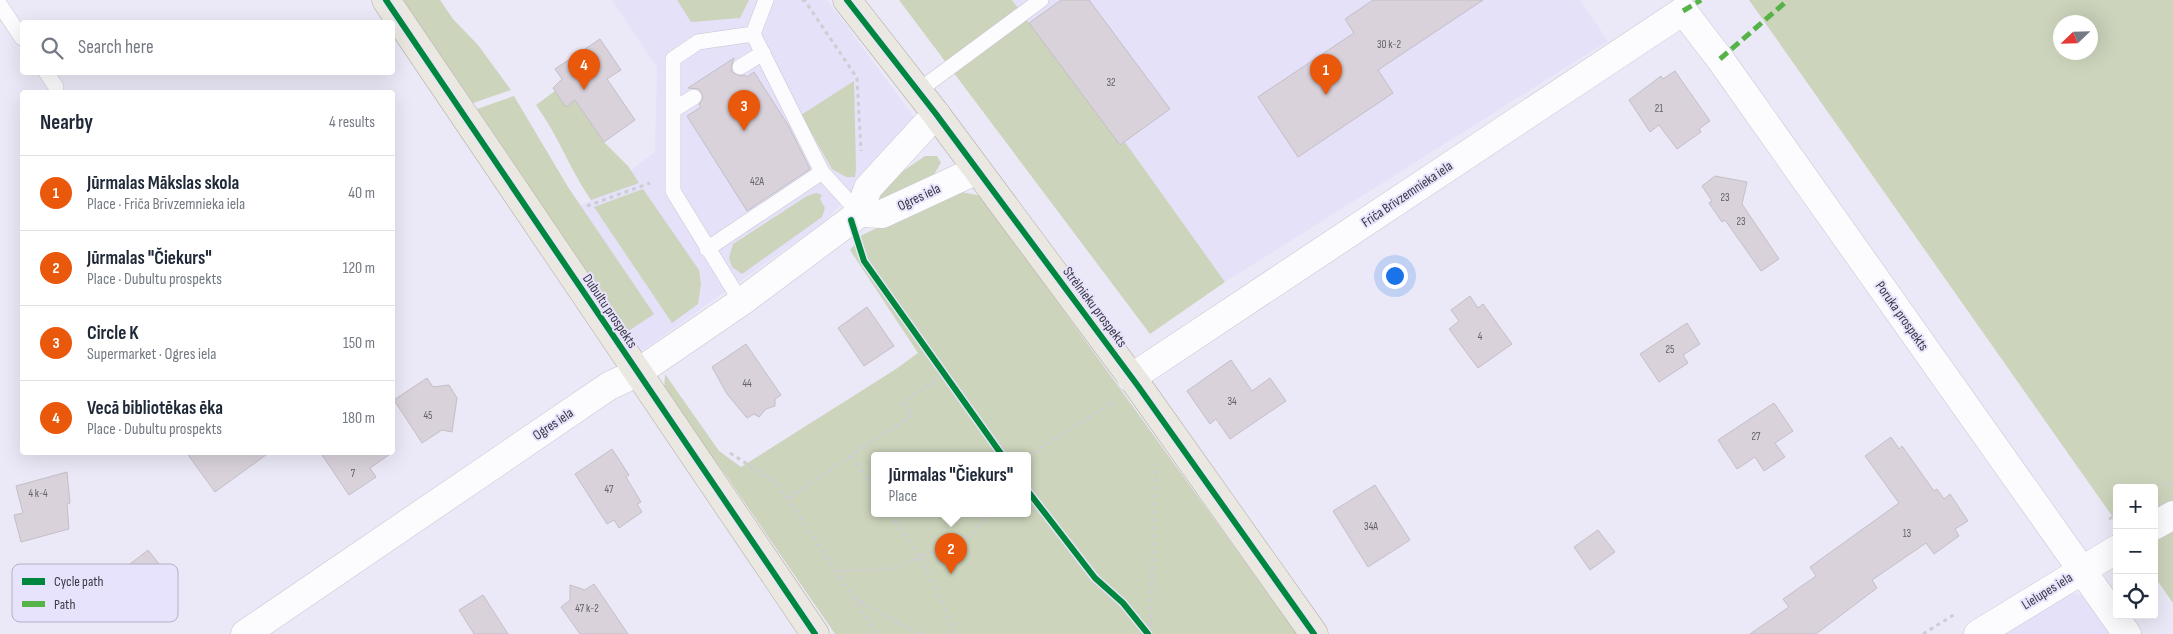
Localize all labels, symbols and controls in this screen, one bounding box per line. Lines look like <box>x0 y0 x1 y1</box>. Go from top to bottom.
north arrow <box>2053 15 2098 60</box>
search box <box>20 20 395 75</box>
icon: search <box>38 34 66 62</box>
text: Search here <box>78 36 154 59</box>
house number: 30 k-2 <box>1377 38 1401 51</box>
pin: 4 <box>568 49 600 90</box>
pin: 1 <box>1310 54 1342 95</box>
house number: 32 <box>1106 76 1116 89</box>
pin: 3 <box>728 90 760 131</box>
house number: 21 <box>1655 102 1663 115</box>
text: Nearby <box>40 110 93 135</box>
text: 4 results <box>329 113 375 132</box>
street label: Friča Brīvzemnieka iela <box>1358 157 1456 231</box>
text: Jūrmalas Mākslas skola <box>87 172 239 195</box>
house number: 42A <box>750 175 764 188</box>
street label: Ogres iela <box>895 180 943 214</box>
text: 1 <box>53 184 59 203</box>
text: 40 m <box>348 184 375 203</box>
house number: 23 <box>1720 191 1730 204</box>
text: Place · Friča Brīvzemnieka iela <box>87 195 245 214</box>
house number: 23 <box>1736 215 1746 228</box>
text: Jūrmalas "Čiekurs" <box>87 247 212 270</box>
text: 2 <box>52 259 60 278</box>
text: 120 m <box>343 259 375 278</box>
street label: Strēlnieku prospekts <box>1059 263 1131 351</box>
your location <box>1382 263 1408 289</box>
text: Place · Dubultu prospekts <box>87 270 222 289</box>
street label: Dubultu prospekts <box>579 271 641 351</box>
street label: Poruka prospekts <box>1872 278 1932 354</box>
text: Circle K <box>87 322 139 345</box>
house number: 4 <box>1478 330 1483 343</box>
text: 3 <box>52 334 60 353</box>
text: 150 m <box>343 334 375 353</box>
house number: 25 <box>1666 343 1674 356</box>
text: Supermarket · Ogres iela <box>87 345 216 364</box>
house number: 44 <box>742 377 752 390</box>
house number: 34 <box>1227 395 1237 408</box>
text: Vecā bibliotēkas ēka <box>87 397 223 420</box>
street label: Ogres iela <box>529 404 577 444</box>
text: 4 <box>52 409 60 428</box>
text: 180 m <box>342 409 375 428</box>
house number: 45 <box>423 409 433 422</box>
text: Place · Dubultu prospekts <box>87 420 222 439</box>
house number: 27 <box>1752 430 1761 443</box>
popup <box>871 452 1031 517</box>
text: Jūrmalas "Čiekurs" <box>889 464 1013 487</box>
house number: 7 <box>351 467 356 480</box>
house number: 47 <box>605 483 614 496</box>
map controls <box>2113 484 2158 619</box>
button: + <box>2113 484 2158 529</box>
house number: 4 k-4 <box>28 487 48 500</box>
text: Place <box>889 487 917 506</box>
house number: 34A <box>1364 520 1378 533</box>
house number: 13 <box>1903 527 1912 540</box>
button: − <box>2113 529 2158 574</box>
pin: 2 <box>935 533 967 574</box>
legend <box>12 564 178 622</box>
street label: Lielupes iela <box>2018 569 2076 613</box>
text: Cycle path <box>54 573 104 590</box>
button: locate <box>2113 574 2158 619</box>
text: Path <box>54 596 75 613</box>
house number: 47 k-2 <box>575 602 599 615</box>

